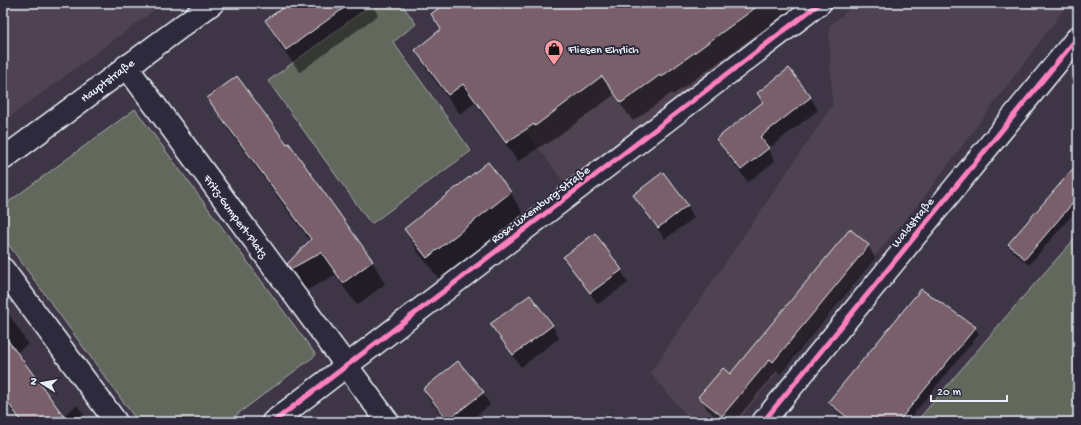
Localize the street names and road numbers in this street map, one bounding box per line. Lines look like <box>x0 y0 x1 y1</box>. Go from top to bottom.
street label: Hauptstraße <box>79 56 138 106</box>
street label: Rosa-Luxemburg-Straße <box>489 163 594 247</box>
street label: Fritz-Gumpert-Platz <box>199 172 270 262</box>
street label: Waldstraße <box>889 195 938 251</box>

